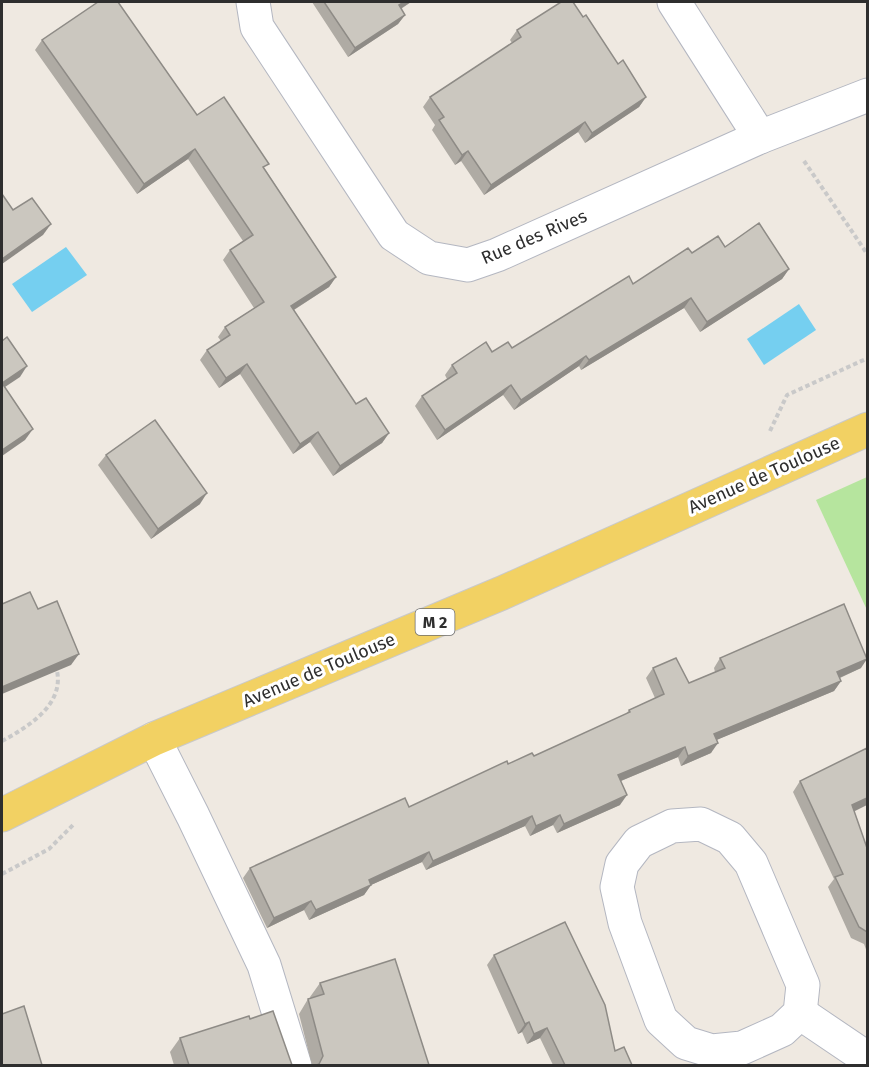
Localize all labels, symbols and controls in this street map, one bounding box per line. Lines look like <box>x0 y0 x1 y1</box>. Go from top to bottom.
street label: Rue des Rives <box>478 205 590 269</box>
street label: Avenue de Toulouse <box>685 432 843 518</box>
road number: M 2 <box>416 609 454 635</box>
street label: Avenue de Toulouse <box>239 628 399 712</box>

